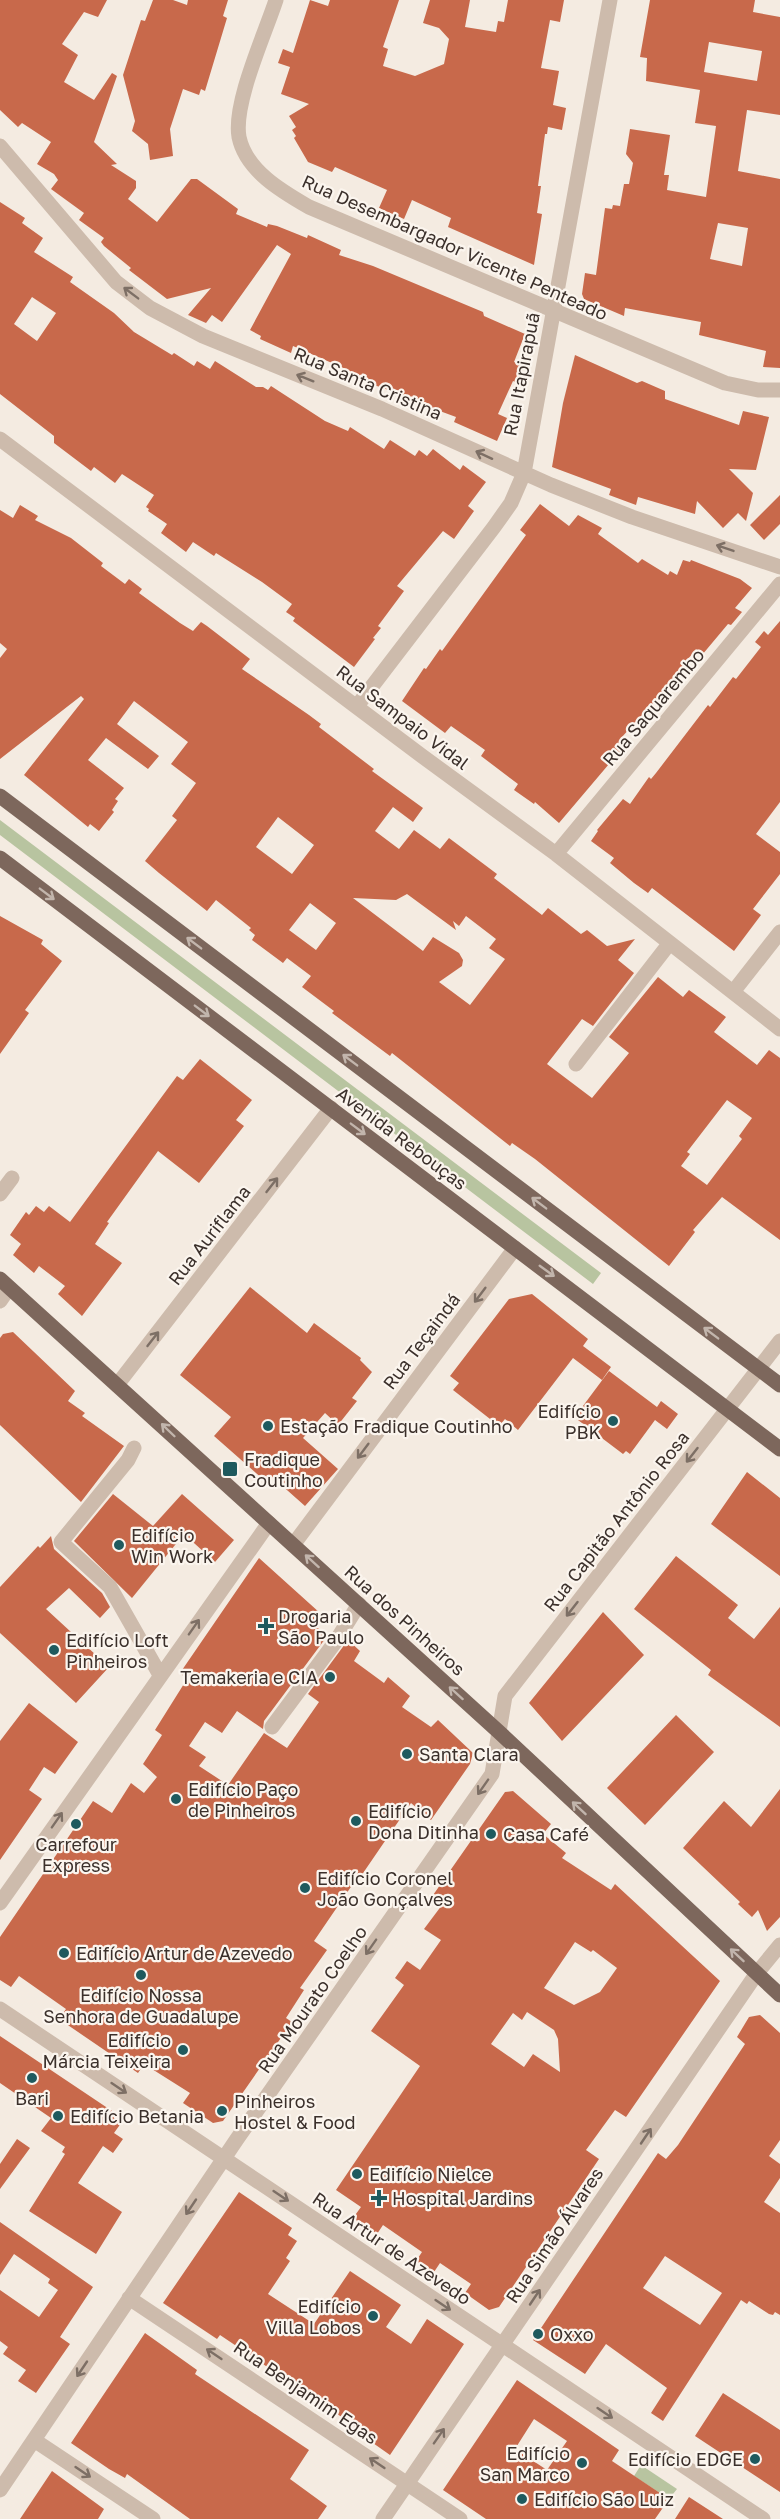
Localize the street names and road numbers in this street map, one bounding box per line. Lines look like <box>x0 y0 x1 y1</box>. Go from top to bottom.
street label: Rua Desembargador Vicente Penteado <box>299 169 611 325</box>
street label: Rua Itapirapuã <box>498 310 544 438</box>
street label: Rua Santa Cristina <box>291 342 445 424</box>
street label: Rua Saquarembo <box>598 644 708 770</box>
street label: Rua Sampaio Vidal <box>332 660 474 774</box>
street label: Avenida Rebouças <box>332 1082 472 1194</box>
street label: Rua Auriflama <box>163 1181 255 1289</box>
street label: Rua Teçaindá <box>378 1289 464 1393</box>
street label: Rua Capitão Antônio Rosa <box>539 1426 693 1616</box>
street label: Rua dos Pinheiros <box>340 1560 470 1680</box>
street label: Rua Mourato Coelho <box>253 1921 371 2077</box>
street label: Rua Simão Álvares <box>500 2163 608 2307</box>
street label: Rua Artur de Azevedo <box>309 2187 475 2309</box>
street label: Rua Benjamim Egas <box>230 2336 382 2448</box>

